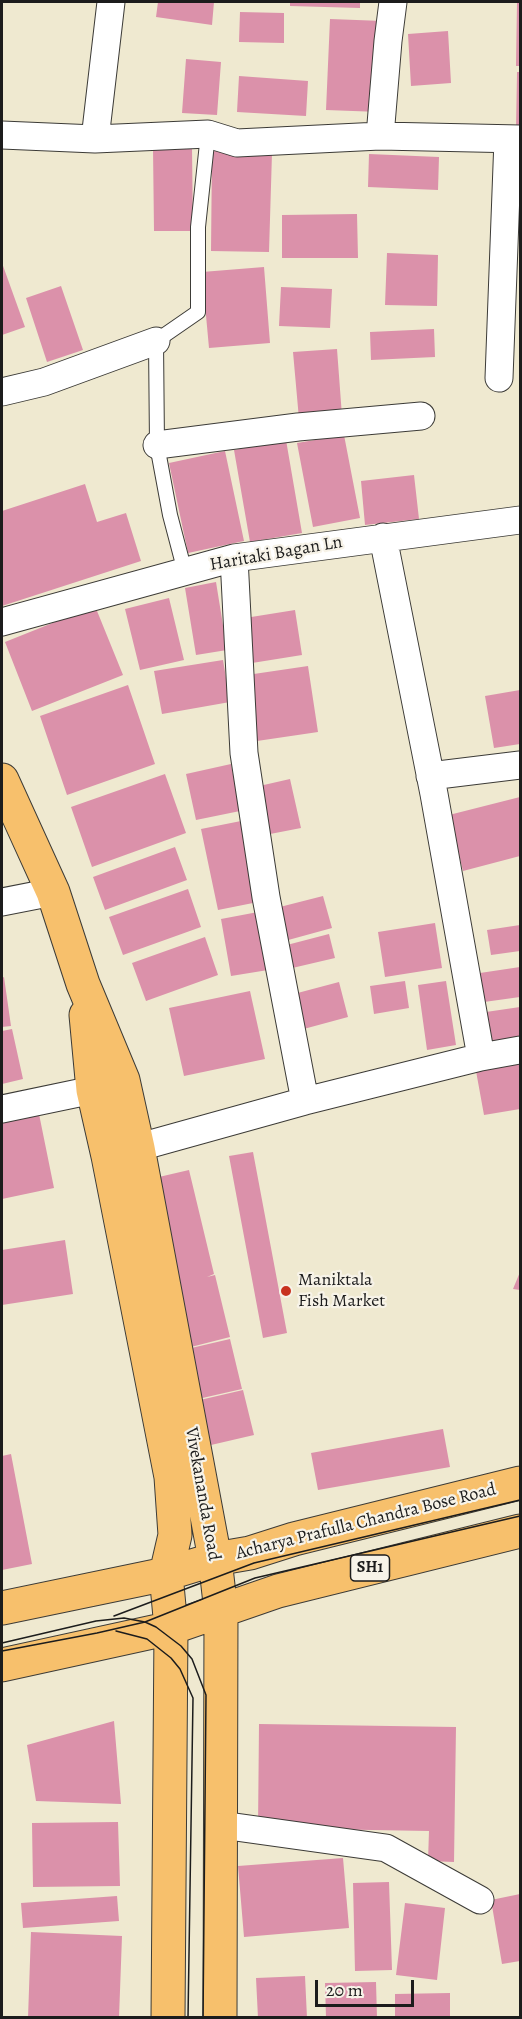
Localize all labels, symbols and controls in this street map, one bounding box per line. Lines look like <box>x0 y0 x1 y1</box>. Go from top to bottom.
street label: Haritaki Bagan Ln <box>208 532 344 576</box>
place label: Maniktala Fish Market <box>298 1270 385 1312</box>
marker: Maniktala Fish Market <box>279 1284 293 1298</box>
street label: Vivekananda Road <box>180 1425 224 1563</box>
street label: Acharya Prafulla Chandra Bose Road <box>234 1479 498 1565</box>
road number: SH1 <box>350 1555 389 1581</box>
scale bar <box>318 1968 417 2006</box>
text: 20 m <box>326 1978 363 2002</box>

